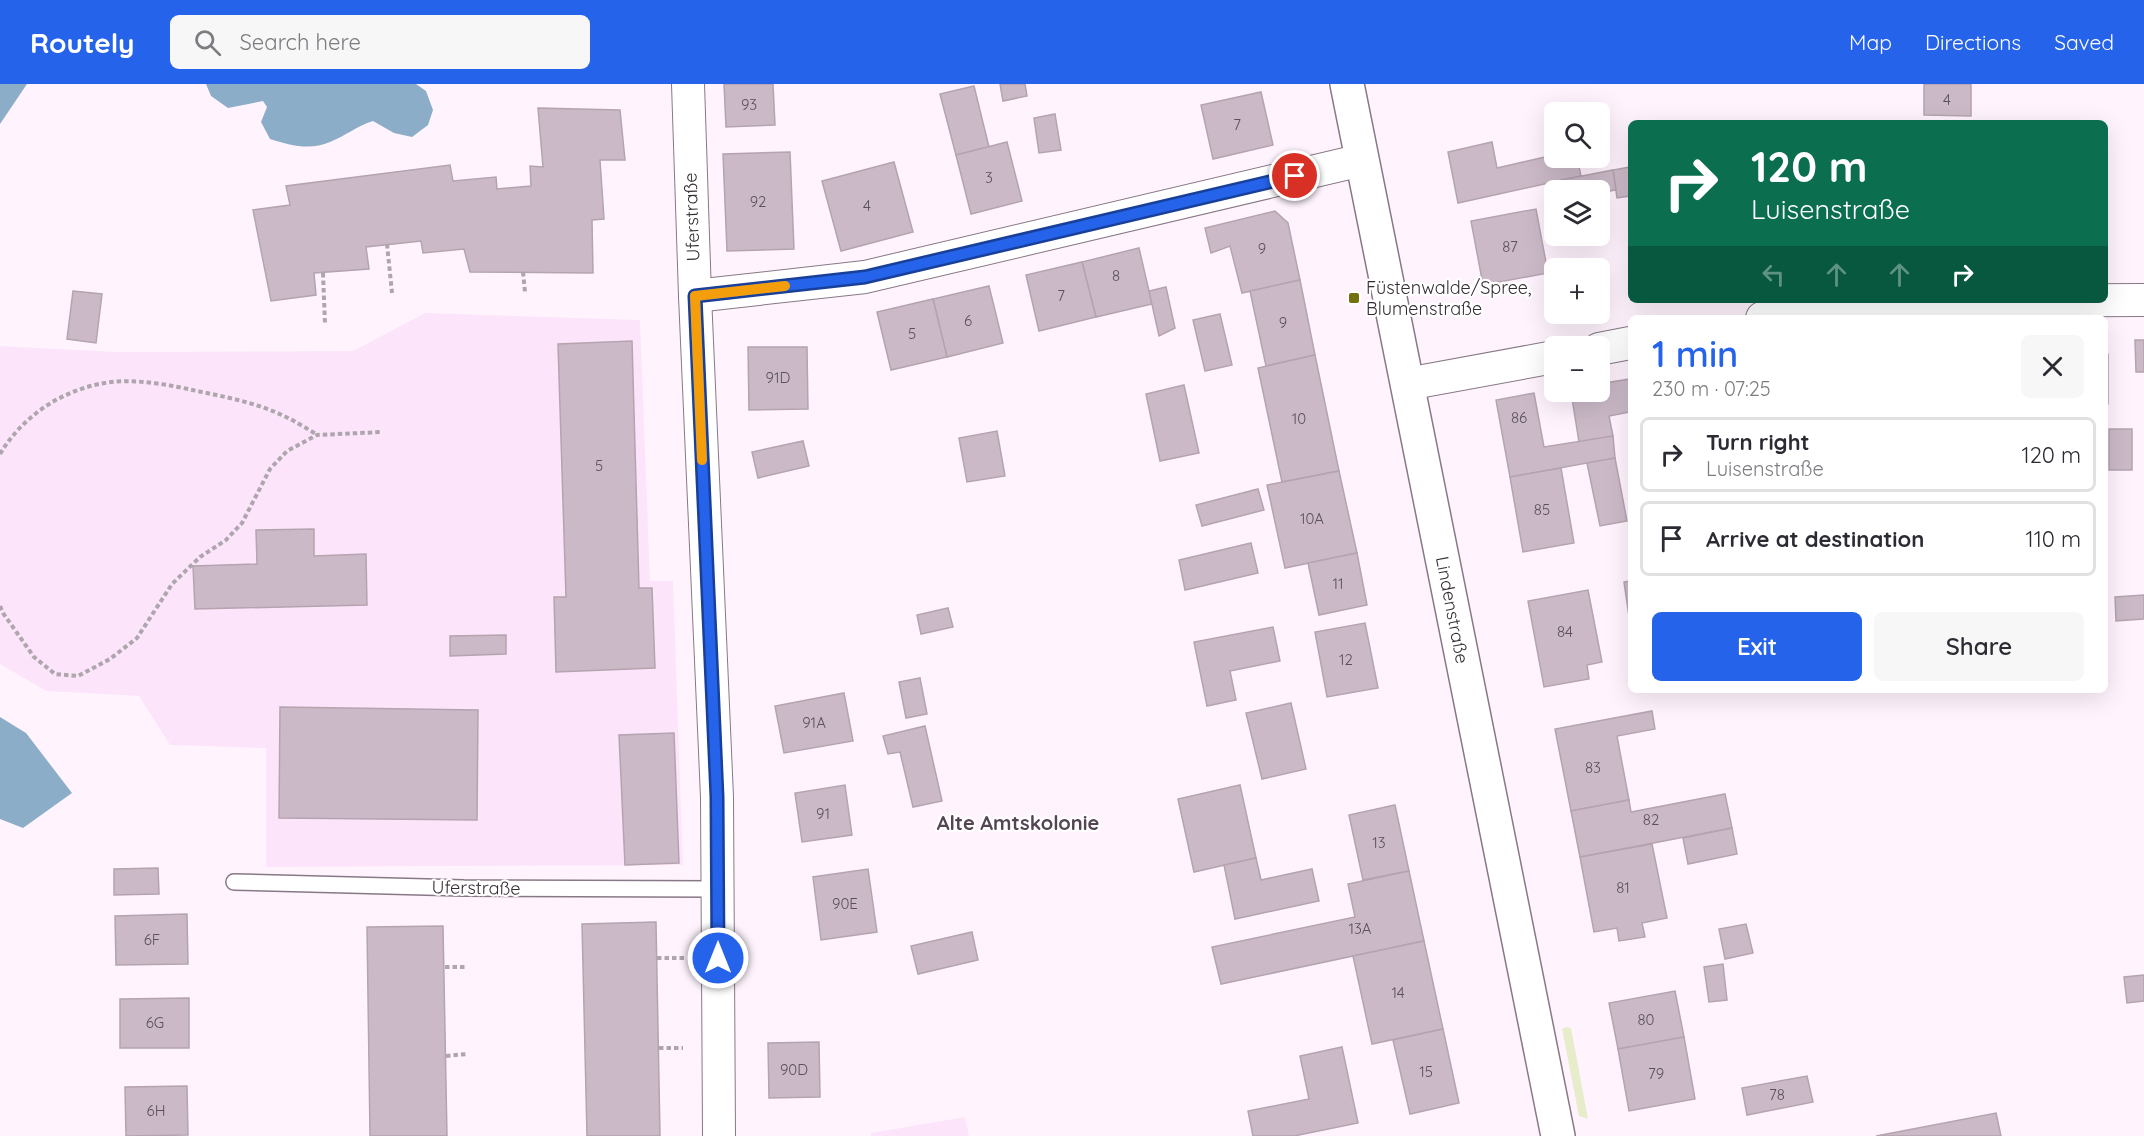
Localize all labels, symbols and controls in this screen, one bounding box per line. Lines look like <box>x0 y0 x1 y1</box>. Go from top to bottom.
search box <box>170 15 590 69</box>
text: Routely <box>30 25 134 60</box>
icon: search <box>191 26 224 59</box>
text: Search here <box>239 28 361 56</box>
text: Map <box>1849 29 1892 55</box>
text: Directions <box>1925 29 2021 55</box>
text: Saved <box>2054 29 2114 55</box>
house number: 4 <box>1943 90 1951 109</box>
house number: 93 <box>741 95 757 114</box>
map controls <box>1544 102 1610 402</box>
button: search <box>1544 102 1610 168</box>
house number: 7 <box>1233 115 1241 134</box>
text: 120 m <box>1751 140 1868 193</box>
icon: right <box>1652 144 1730 222</box>
pin <box>1269 150 1320 201</box>
icon: arrive <box>1278 159 1311 192</box>
house number: 3 <box>985 168 993 187</box>
street label: Uferstraße <box>678 172 705 262</box>
button: layers <box>1544 180 1610 246</box>
house number: 92 <box>750 192 766 211</box>
text: Luisenstraße <box>1751 192 1910 226</box>
house number: 4 <box>863 196 871 215</box>
house number: 87 <box>1502 237 1518 256</box>
house number: 9 <box>1258 239 1266 258</box>
button: + <box>1544 258 1610 324</box>
icon: left <box>1757 258 1790 291</box>
icon: ahead <box>1820 258 1853 291</box>
icon: ahead <box>1883 258 1916 291</box>
icon: right <box>1946 258 1979 291</box>
house number: 8 <box>1112 266 1120 285</box>
place label: Füstenwalde/Spree, Blumenstraße <box>1366 276 1532 320</box>
house number: 7 <box>1057 286 1065 305</box>
marker: Füstenwalde/Spree, Blumenstraße <box>1347 291 1361 305</box>
house number: 6 <box>964 311 972 330</box>
house number: 9 <box>1279 313 1287 332</box>
house number: 5 <box>908 324 916 343</box>
text: 1 min <box>1652 331 1738 376</box>
button: close <box>2021 335 2084 398</box>
button: − <box>1544 336 1610 402</box>
house number: 91D <box>766 368 791 387</box>
text: 230 m · 07:25 <box>1652 376 1771 401</box>
house number: 86 <box>1511 408 1527 427</box>
house number: 10 <box>1292 409 1306 428</box>
text: Turn right <box>1706 428 1810 456</box>
icon: right <box>1655 438 1688 471</box>
text: 120 m <box>2022 441 2081 469</box>
house number: 5 <box>595 456 603 475</box>
text: Luisenstraße <box>1706 456 1824 481</box>
house number: 85 <box>1534 500 1550 519</box>
house number: 10A <box>1300 509 1324 528</box>
icon: arrive <box>1655 522 1688 555</box>
text: Arrive at destination <box>1706 525 1924 553</box>
text: 110 m <box>2026 525 2081 553</box>
street label: Lindenstraße <box>1431 554 1474 665</box>
house number: 11 <box>1332 574 1344 593</box>
button: Exit <box>1652 612 1862 681</box>
button: Share <box>1874 612 2084 681</box>
house number: 84 <box>1557 622 1573 641</box>
house number: 12 <box>1339 650 1353 669</box>
house number: 91A <box>802 713 826 732</box>
house number: 83 <box>1585 758 1601 777</box>
house number: 91 <box>816 804 830 823</box>
district label: Alte Amtskolonie <box>937 810 1099 835</box>
house number: 82 <box>1643 810 1659 829</box>
house number: 13 <box>1372 833 1386 852</box>
street label: Uferstraße <box>431 875 521 900</box>
house number: 81 <box>1616 878 1630 897</box>
house number: 90E <box>832 894 858 913</box>
house number: 13A <box>1348 919 1372 938</box>
position arrow <box>686 926 750 990</box>
house number: 6F <box>144 930 160 949</box>
house number: 14 <box>1391 983 1405 1002</box>
house number: 80 <box>1637 1010 1655 1029</box>
house number: 6G <box>146 1013 164 1032</box>
house number: 90D <box>780 1060 808 1079</box>
house number: 15 <box>1419 1062 1433 1081</box>
house number: 79 <box>1648 1064 1664 1083</box>
house number: 78 <box>1769 1085 1785 1104</box>
house number: 6H <box>147 1101 165 1120</box>

